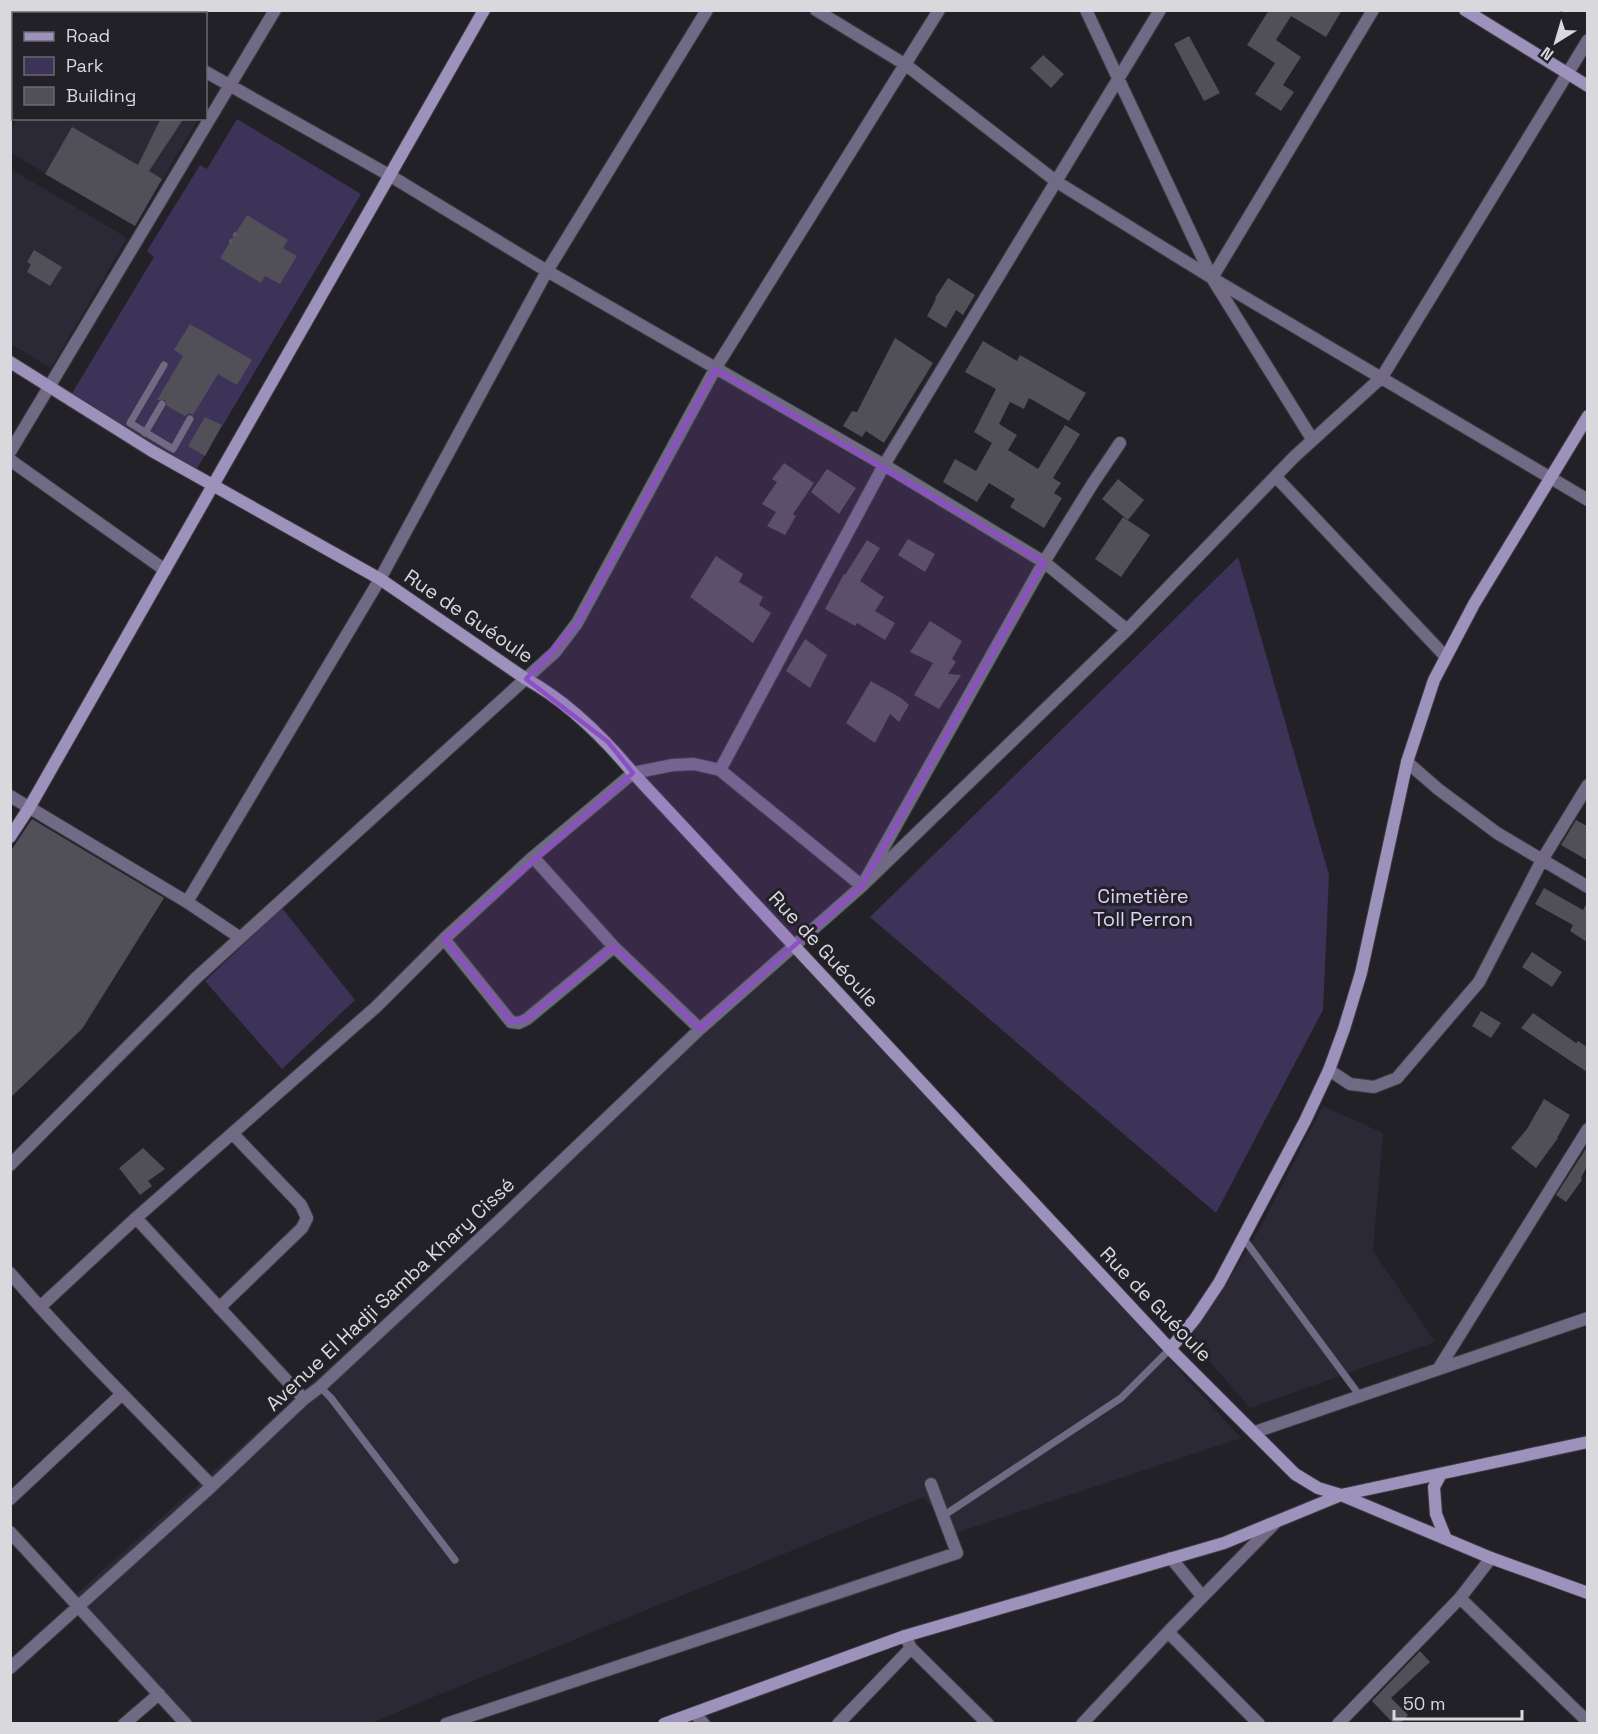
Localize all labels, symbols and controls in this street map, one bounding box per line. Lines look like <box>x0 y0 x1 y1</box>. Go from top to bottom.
legend <box>12 12 207 120</box>
north arrow <box>1526 12 1586 72</box>
text: Road <box>66 24 110 47</box>
text: N <box>1537 42 1558 65</box>
text: Park <box>66 54 104 77</box>
text: Building <box>66 84 136 107</box>
street label: Rue de Guéoule <box>399 563 539 669</box>
park label: Cimetière Toll Perron <box>1093 883 1193 932</box>
street label: Rue de Guéoule <box>763 885 885 1013</box>
street label: Avenue El Hadji Samba Khary Cissé <box>260 1172 520 1416</box>
street label: Rue de Guéoule <box>1094 1241 1218 1367</box>
scale bar <box>1394 1683 1522 1721</box>
text: 50 m <box>1403 1692 1445 1715</box>

